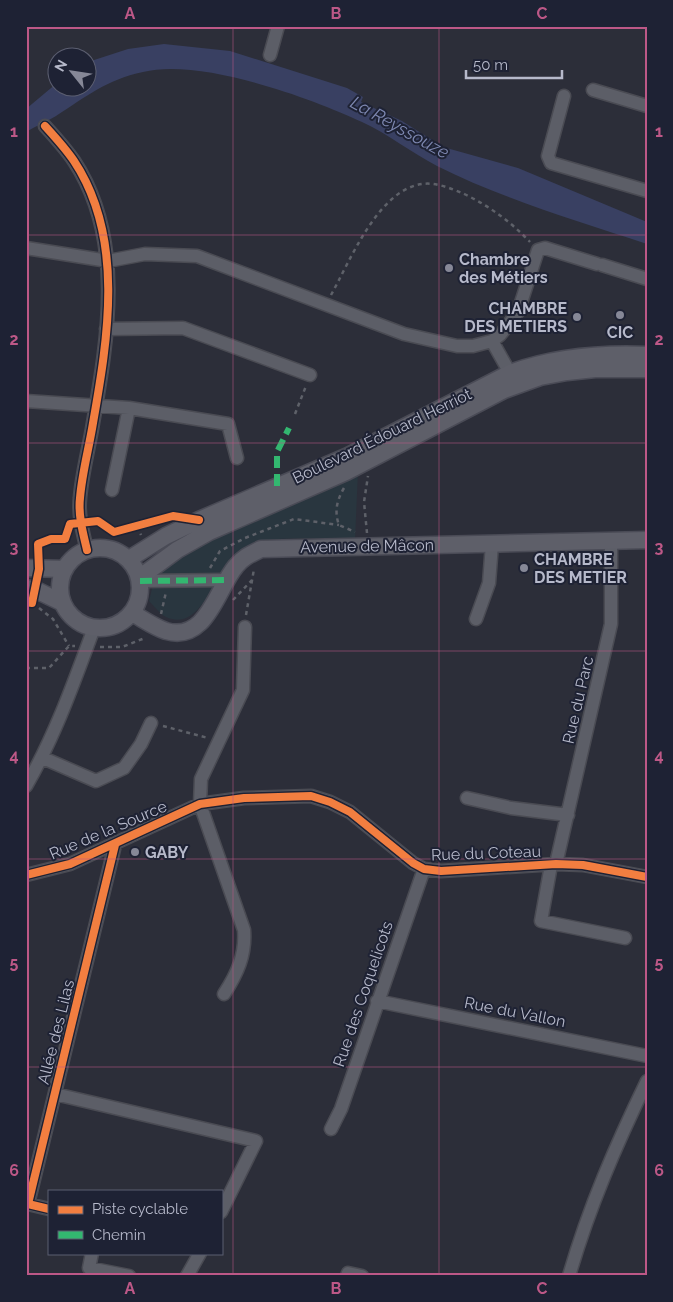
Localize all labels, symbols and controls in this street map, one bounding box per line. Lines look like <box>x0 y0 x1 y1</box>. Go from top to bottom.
text: A <box>125 4 136 23</box>
text: B <box>331 4 342 23</box>
text: C <box>537 4 548 23</box>
north arrow <box>48 48 98 98</box>
scale bar <box>466 48 562 80</box>
text: 50 m <box>473 56 508 74</box>
text: N <box>51 57 70 74</box>
water label: La Reyssouze <box>347 91 453 163</box>
text: 1 <box>10 122 18 141</box>
text: 1 <box>655 122 663 141</box>
place label: Chambre des Métiers <box>459 250 548 287</box>
marker: Chambre des Métiers <box>443 262 455 274</box>
place label: CHAMBRE DES METIERS <box>464 299 567 336</box>
marker: CIC <box>614 309 626 321</box>
marker: CHAMBRE DES METIERS <box>571 311 583 323</box>
place label: CIC <box>607 323 633 342</box>
text: 2 <box>9 330 19 349</box>
text: 2 <box>654 330 664 349</box>
street label: Boulevard Édouard Herriot <box>289 383 475 488</box>
street label: Avenue de Mâcon <box>300 535 434 557</box>
text: 3 <box>10 538 19 557</box>
text: 3 <box>655 538 664 557</box>
place label: CHAMBRE DES METIER <box>534 550 627 587</box>
marker: CHAMBRE DES METIER <box>518 562 530 574</box>
street label: Rue du Parc <box>559 654 597 746</box>
text: 4 <box>9 746 19 765</box>
text: 4 <box>654 746 664 765</box>
street label: Rue de la Source <box>46 797 170 863</box>
street label: Rue du Coteau <box>431 842 541 864</box>
place label: GABY <box>145 843 189 862</box>
marker: GABY <box>129 846 141 858</box>
street label: Rue des Coquelicots <box>329 918 397 1069</box>
text: 5 <box>10 953 19 972</box>
text: 5 <box>655 953 664 972</box>
street label: Allée des Lilas <box>34 977 78 1086</box>
street label: Rue du Vallon <box>463 993 567 1031</box>
text: 6 <box>9 1161 19 1180</box>
text: 6 <box>654 1161 664 1180</box>
legend <box>48 1190 222 1254</box>
text: Piste cyclable <box>92 1200 188 1218</box>
text: Chemin <box>92 1226 146 1244</box>
text: A <box>125 1279 136 1298</box>
text: B <box>331 1279 342 1298</box>
text: C <box>537 1279 548 1298</box>

